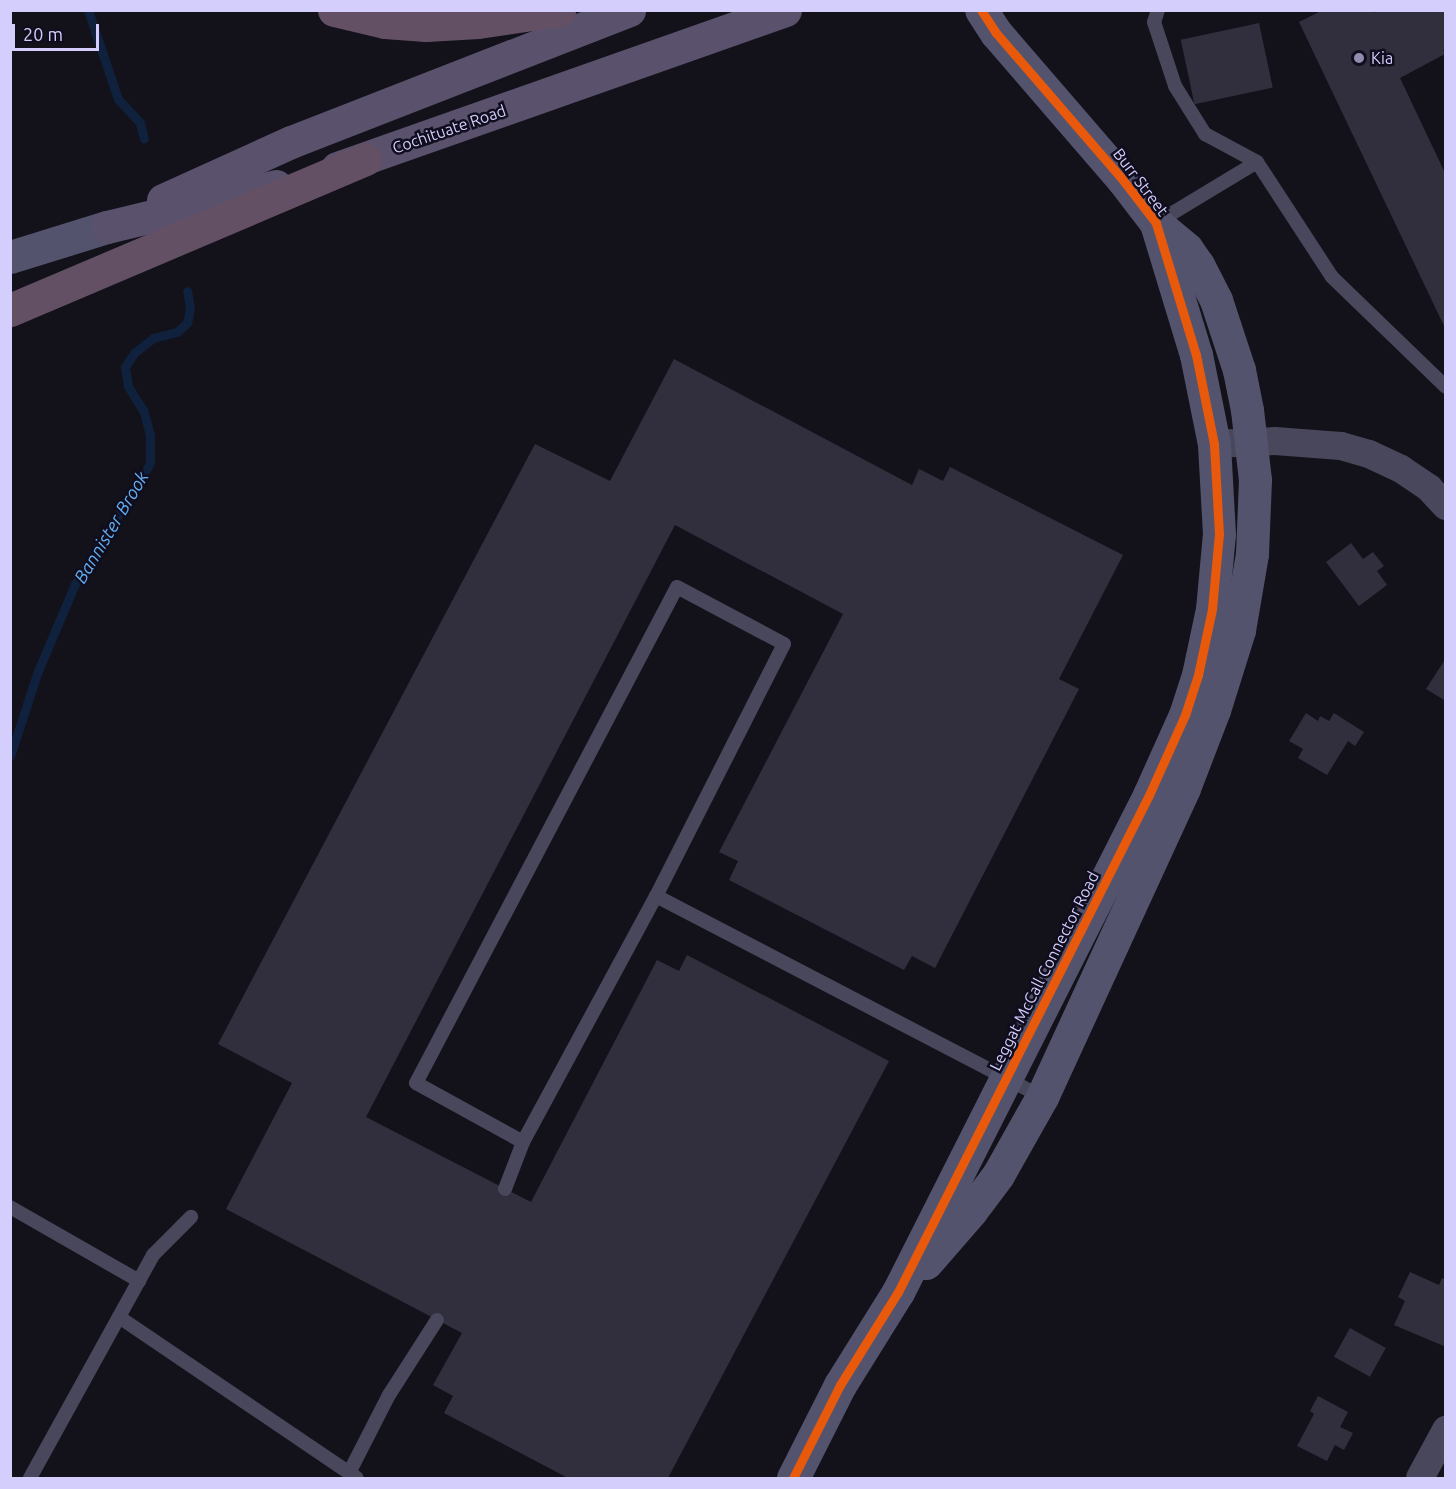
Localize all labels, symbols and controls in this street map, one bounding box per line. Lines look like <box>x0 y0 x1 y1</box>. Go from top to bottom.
scale bar <box>15 12 102 50</box>
text: 20 m <box>23 24 63 44</box>
place label: Kia <box>1371 48 1393 68</box>
marker: Kia <box>1352 51 1366 65</box>
street label: Cochituate Road <box>390 101 508 157</box>
street label: Burr Street <box>1109 144 1173 220</box>
water label: Bannister Brook <box>69 467 153 587</box>
street label: Leggat McCall Connector Road <box>985 868 1103 1074</box>

